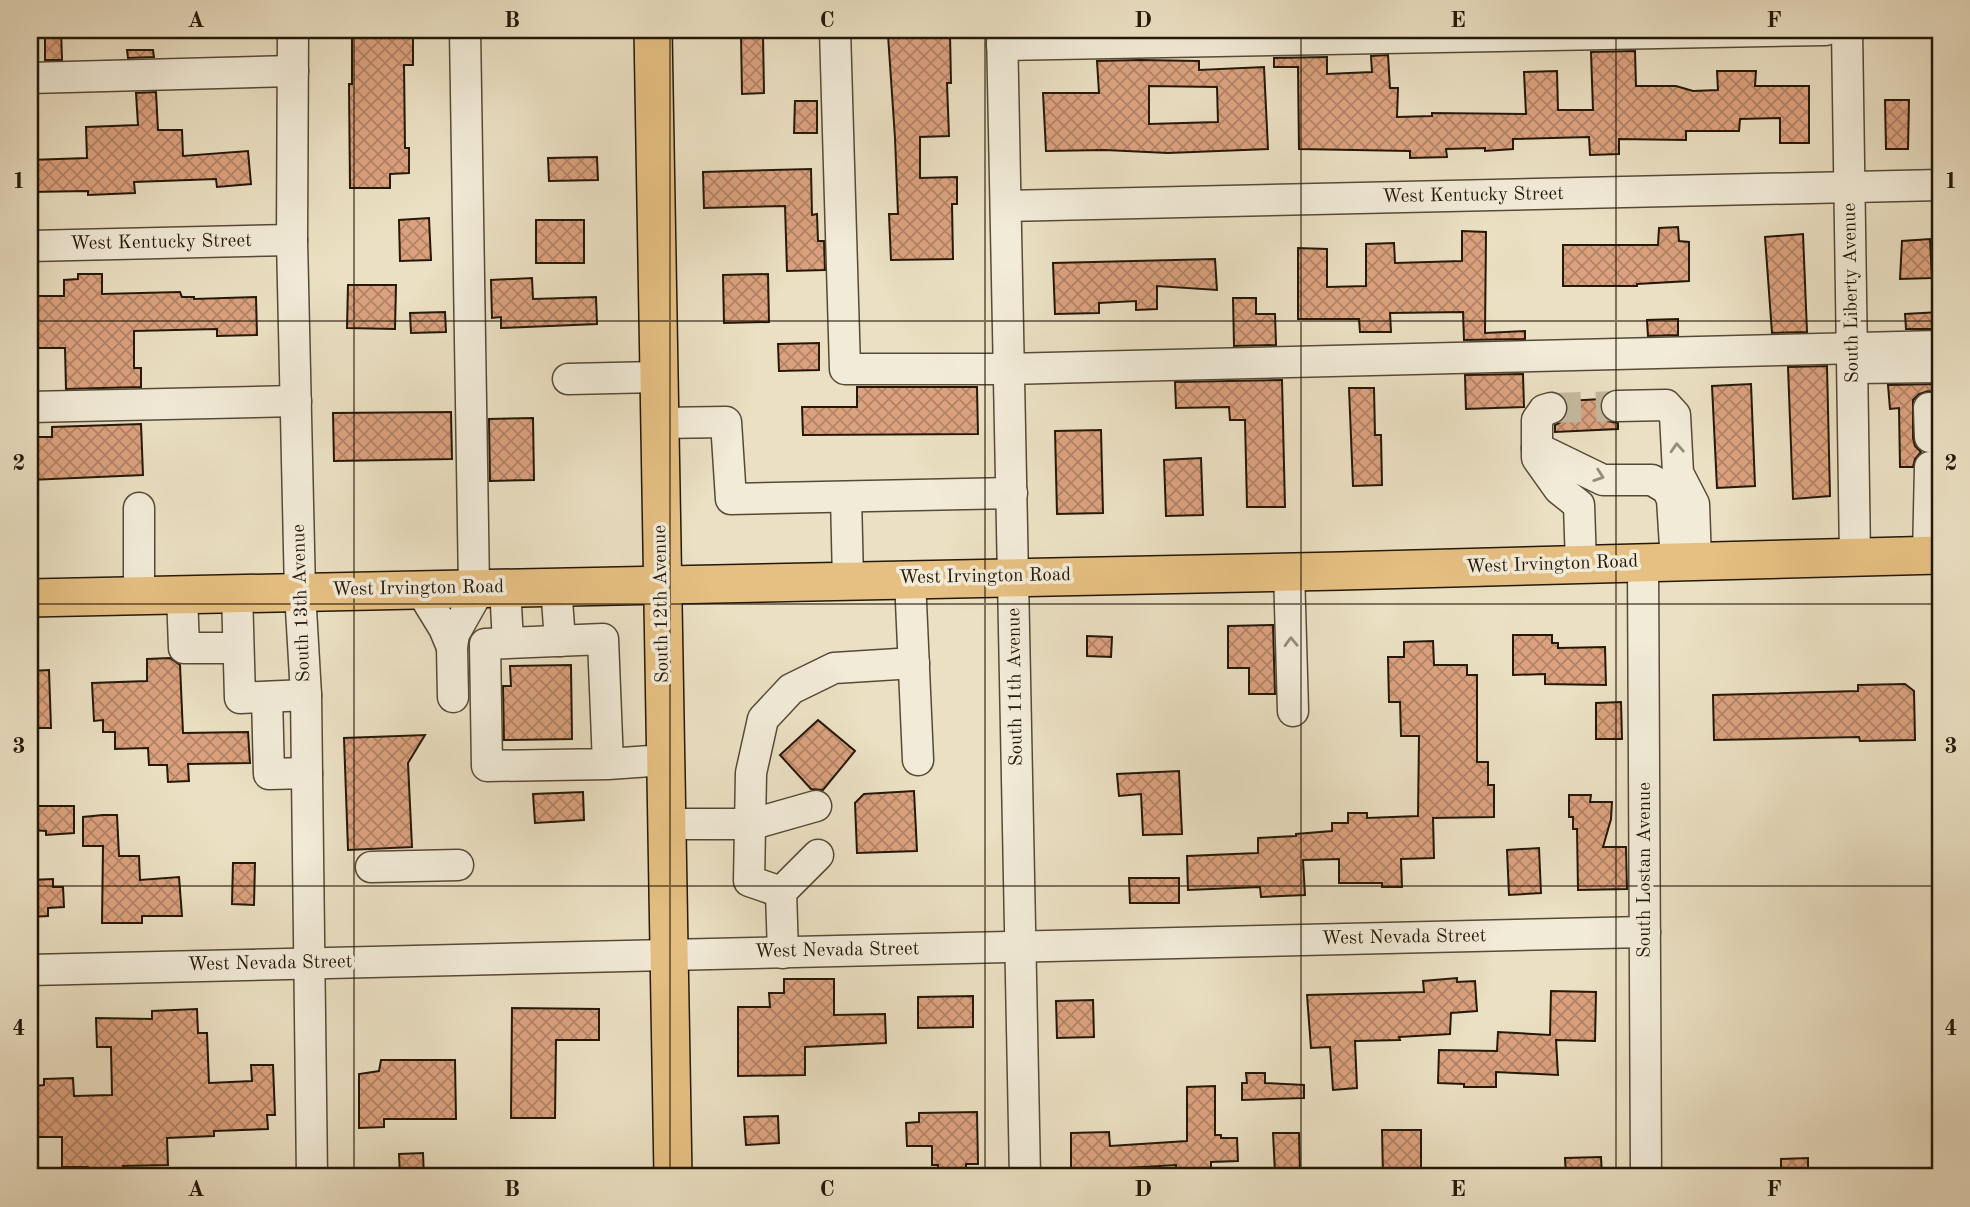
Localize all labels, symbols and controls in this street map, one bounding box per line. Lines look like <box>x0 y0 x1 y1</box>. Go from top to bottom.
text: A <box>187 9 205 32</box>
text: B <box>504 9 520 32</box>
text: C <box>819 9 835 32</box>
text: D <box>1134 9 1152 32</box>
text: E <box>1450 9 1466 32</box>
text: F <box>1766 9 1782 32</box>
text: 1 <box>12 170 26 193</box>
text: 1 <box>1944 170 1958 193</box>
street label: West Kentucky Street <box>1382 185 1564 207</box>
street label: South Liberty Avenue <box>1841 203 1863 383</box>
street label: West Kentucky Street <box>70 232 252 254</box>
one-way arrow <box>1670 442 1685 453</box>
text: 2 <box>12 452 26 475</box>
text: 2 <box>1944 452 1958 475</box>
one-way arrow <box>1592 468 1604 482</box>
street label: South 13th Avenue <box>290 524 314 682</box>
street label: South 12th Avenue <box>651 525 673 683</box>
street label: West Irvington Road <box>1466 552 1639 578</box>
street label: West Irvington Road <box>899 566 1071 588</box>
street label: West Irvington Road <box>332 578 504 600</box>
street label: South 11th Avenue <box>1005 608 1027 766</box>
one-way arrow <box>1283 637 1299 647</box>
text: 3 <box>12 735 26 758</box>
text: 3 <box>1944 735 1958 758</box>
street label: South Lostan Avenue <box>1636 782 1655 958</box>
street label: West Nevada Street <box>1322 927 1486 949</box>
street label: West Nevada Street <box>755 940 919 962</box>
street label: West Nevada Street <box>188 953 352 975</box>
text: 4 <box>12 1017 26 1040</box>
text: 4 <box>1944 1017 1958 1040</box>
text: A <box>187 1178 205 1201</box>
text: B <box>504 1178 520 1201</box>
text: C <box>819 1178 835 1201</box>
text: D <box>1134 1178 1152 1201</box>
text: E <box>1450 1178 1466 1201</box>
text: F <box>1766 1178 1782 1201</box>

